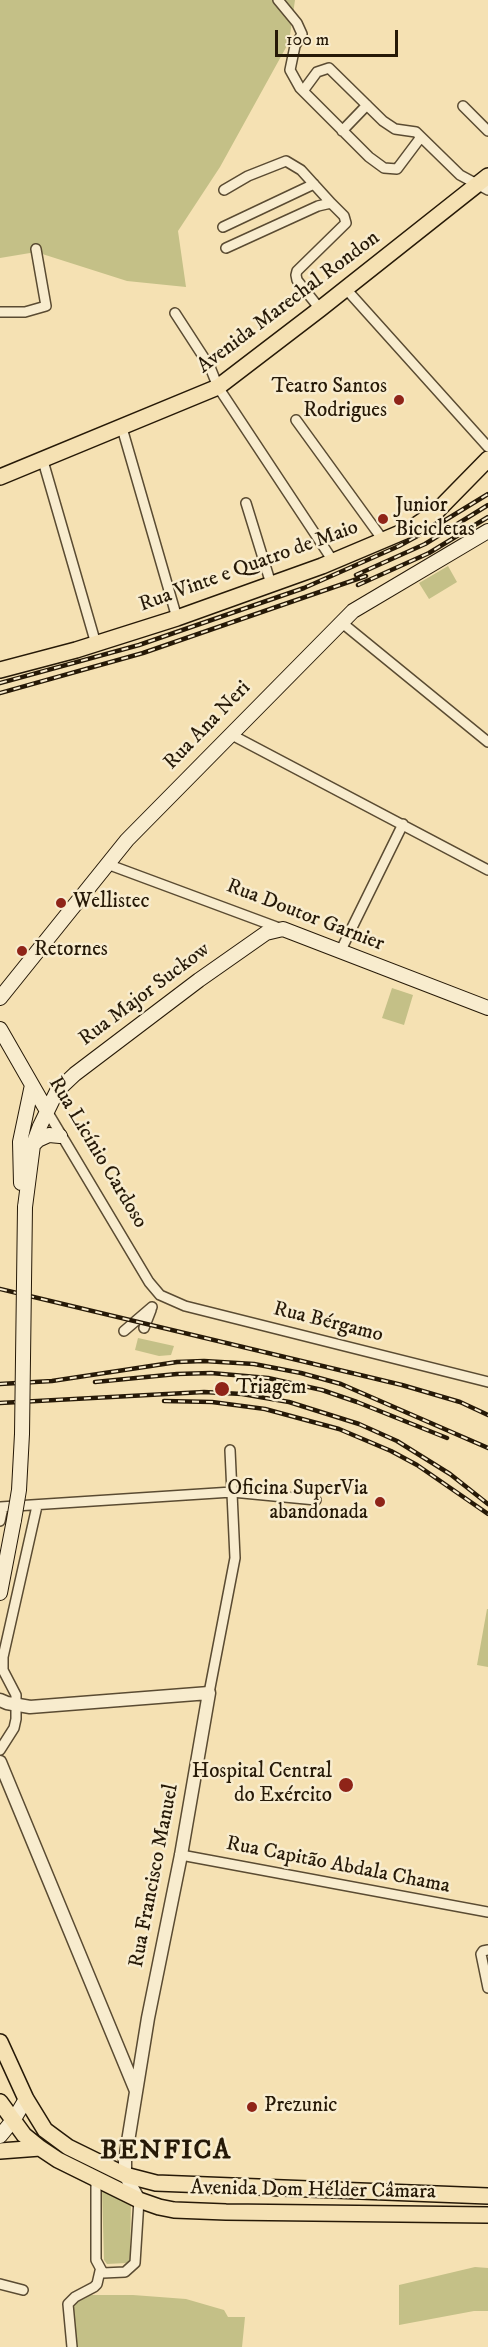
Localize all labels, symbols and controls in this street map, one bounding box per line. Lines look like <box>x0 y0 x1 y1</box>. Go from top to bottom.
scale bar <box>278 18 401 56</box>
text: 100 m <box>286 29 329 51</box>
street label: Avenida Marechal Rondon <box>193 226 385 380</box>
place label: Teatro Santos Rodrigues <box>272 375 387 425</box>
marker: Teatro Santos Rodrigues <box>392 393 406 407</box>
place label: Junior Bicicletas <box>395 494 475 544</box>
marker: Junior Bicicletas <box>376 512 390 526</box>
street label: Rua Vinte e Quatro de Maio <box>136 516 362 618</box>
street label: Rua Ana Neri <box>159 676 257 776</box>
street label: Rua Doutor Garnier <box>223 874 387 958</box>
place label: Wellistec <box>73 890 149 916</box>
marker: Wellistec <box>54 896 68 910</box>
place label: Retornes <box>34 938 108 964</box>
street label: Rua Major Suckow <box>75 938 215 1052</box>
marker: Retornes <box>15 944 29 958</box>
street label: Rua Licínio Cardoso <box>42 1073 152 1233</box>
street label: Rua Bérgamo <box>270 1297 386 1349</box>
place label: Triagem <box>236 1376 307 1402</box>
marker: Triagem <box>213 1380 231 1398</box>
place label: Oficina SuperVia abandonada <box>227 1477 368 1527</box>
marker: Oficina SuperVia abandonada <box>373 1495 387 1509</box>
place label: Hospital Central do Exército <box>192 1760 332 1810</box>
marker: Hospital Central do Exército <box>337 1776 355 1794</box>
street label: Rua Francisco Manuel <box>125 1782 185 1970</box>
street label: Rua Capitão Abdala Chama <box>224 1832 452 1900</box>
place label: Prezunic <box>264 2094 337 2120</box>
marker: Prezunic <box>245 2100 259 2114</box>
district label: BENFICA <box>100 2136 232 2168</box>
street label: Avenida Dom Hélder Câmara <box>190 2176 436 2206</box>

